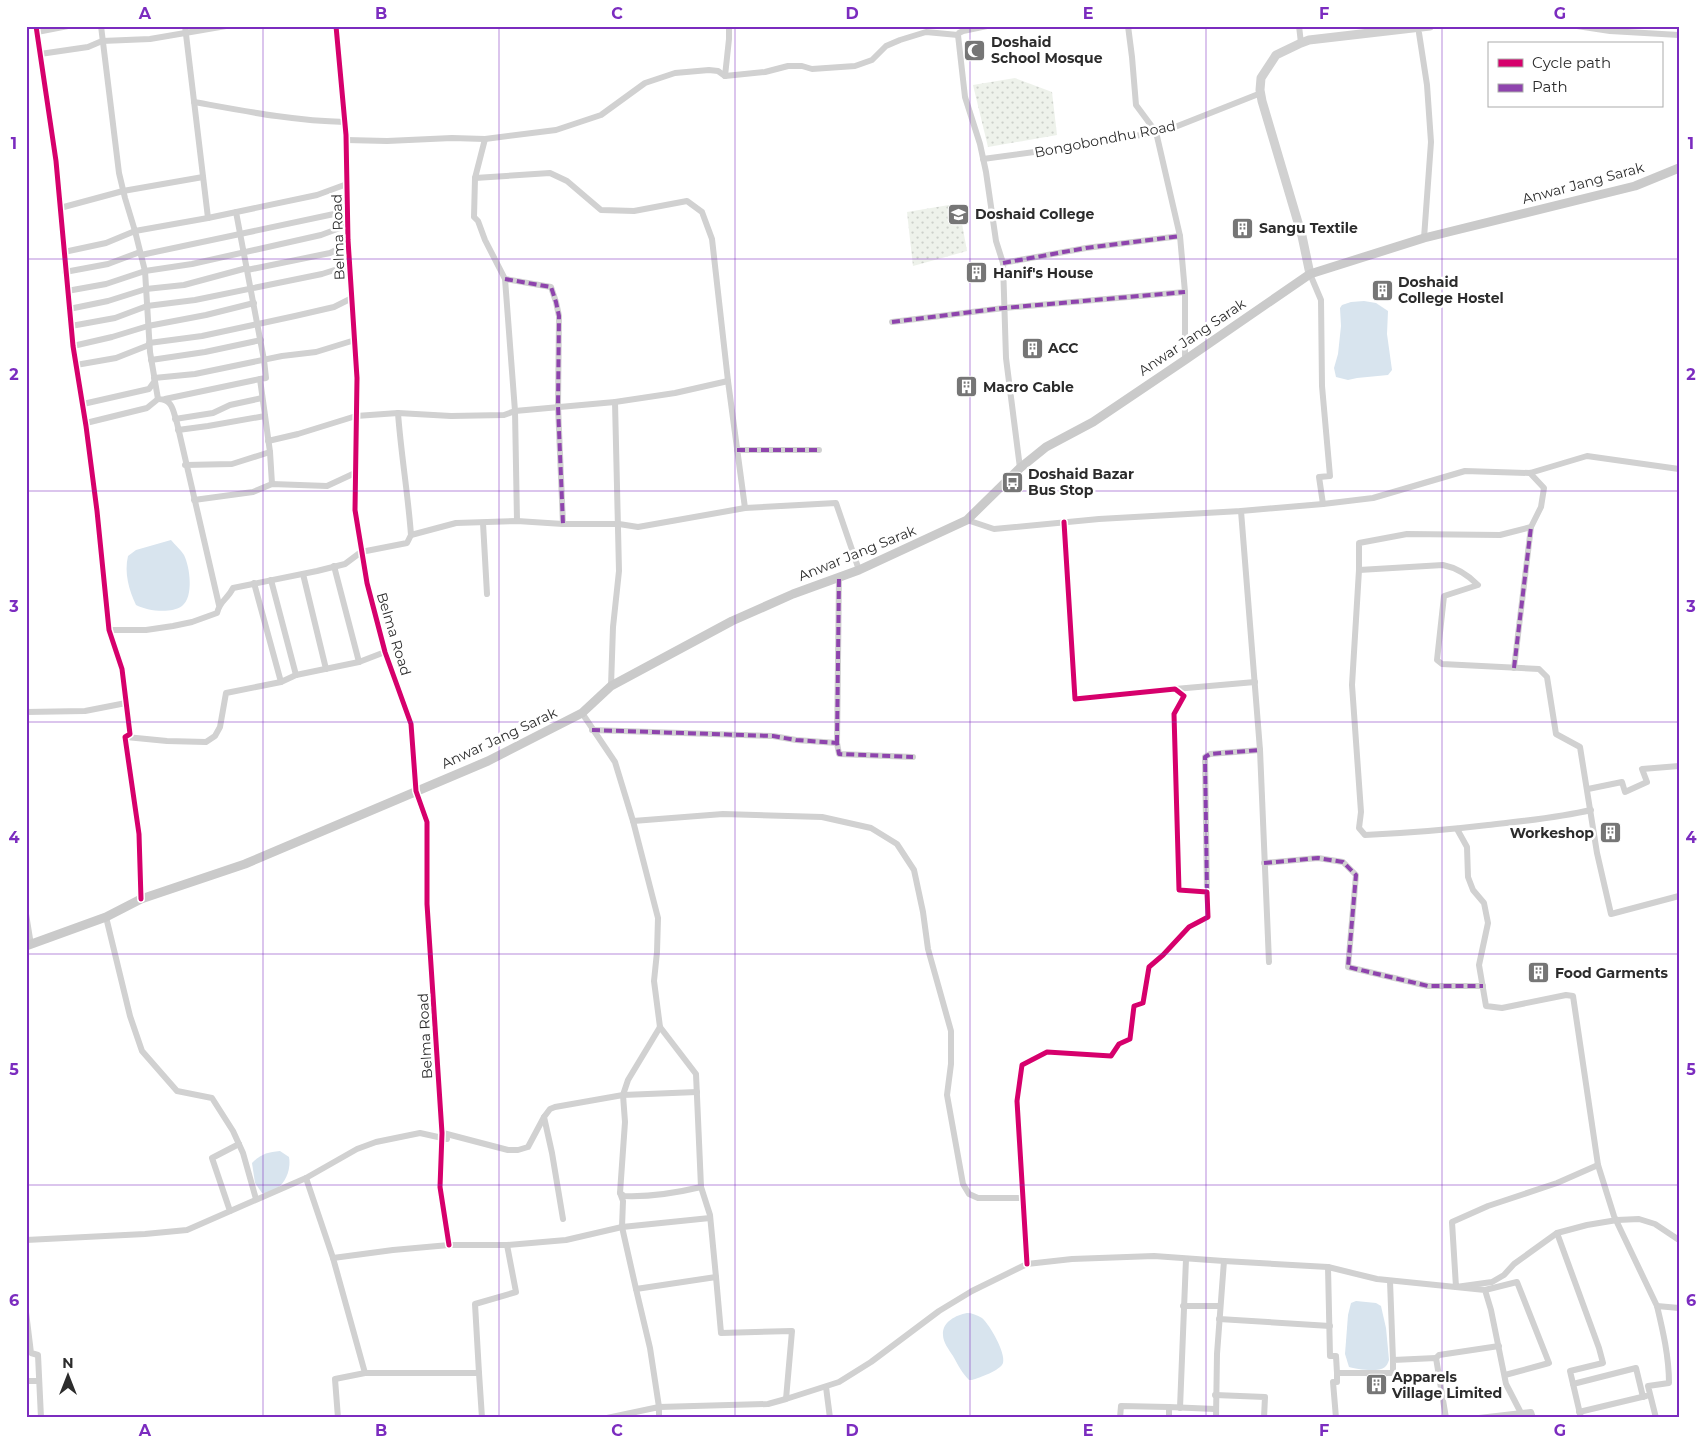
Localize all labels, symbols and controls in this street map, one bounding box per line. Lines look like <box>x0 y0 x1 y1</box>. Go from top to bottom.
text: A <box>138 4 152 23</box>
text: B <box>375 4 387 23</box>
text: C <box>611 4 623 23</box>
text: D <box>845 4 859 23</box>
text: E <box>1083 4 1093 23</box>
text: F <box>1319 4 1329 23</box>
text: G <box>1554 4 1566 23</box>
place label: Doshaid School Mosque <box>991 33 1103 67</box>
mosque icon: Doshaid School Mosque <box>963 38 987 62</box>
legend <box>1488 42 1662 108</box>
text: Cycle path <box>1532 53 1611 72</box>
text: Path <box>1532 77 1568 96</box>
street label: Bongobondhu Road <box>1033 116 1177 162</box>
text: 1 <box>11 134 17 153</box>
text: 1 <box>1688 134 1694 153</box>
street label: Anwar Jang Sarak <box>1520 158 1647 208</box>
street label: Belma Road <box>328 194 348 280</box>
school or university icon: Doshaid College <box>947 202 971 226</box>
place label: Doshaid College <box>975 205 1094 223</box>
building icon: Sangu Textile <box>1231 216 1255 240</box>
place label: Sangu Textile <box>1259 219 1358 237</box>
building icon: Hanif's House <box>965 261 989 285</box>
place label: Hanif's House <box>993 264 1093 282</box>
place label: Doshaid College Hostel <box>1398 273 1504 307</box>
building icon: Doshaid College Hostel <box>1370 278 1394 302</box>
street label: Anwar Jang Sarak <box>1135 294 1250 380</box>
building icon: ACC <box>1020 336 1044 360</box>
place label: ACC <box>1047 339 1078 357</box>
text: 2 <box>9 365 19 384</box>
text: 2 <box>1686 365 1696 384</box>
building icon: Macro Cable <box>955 375 979 399</box>
place label: Macro Cable <box>983 378 1074 396</box>
place label: Doshaid Bazar Bus Stop <box>1028 465 1134 499</box>
bus stop icon: Doshaid Bazar Bus Stop <box>1000 470 1024 494</box>
street label: Anwar Jang Sarak <box>795 521 919 585</box>
street label: Belma Road <box>373 590 415 678</box>
text: 3 <box>8 597 19 616</box>
text: 3 <box>1685 597 1696 616</box>
street label: Anwar Jang Sarak <box>438 703 560 773</box>
building icon: Workeshop <box>1598 821 1622 845</box>
place label: Workeshop <box>1510 824 1594 842</box>
text: 4 <box>8 828 20 847</box>
text: 4 <box>1685 828 1697 847</box>
building icon: Food Garments <box>1527 961 1551 985</box>
place label: Food Garments <box>1555 964 1668 982</box>
street label: Belma Road <box>414 993 436 1079</box>
text: 5 <box>9 1060 19 1079</box>
text: 5 <box>1686 1060 1696 1079</box>
text: 6 <box>9 1291 19 1310</box>
text: 6 <box>1686 1291 1696 1310</box>
north arrow <box>42 1352 92 1402</box>
text: N <box>62 1354 74 1372</box>
place label: Apparels Village Limited <box>1391 1368 1502 1402</box>
building icon: Apparels Village Limited <box>1364 1373 1388 1397</box>
text: A <box>138 1421 152 1440</box>
text: B <box>375 1421 387 1440</box>
text: C <box>611 1421 623 1440</box>
text: D <box>845 1421 859 1440</box>
text: E <box>1083 1421 1093 1440</box>
text: F <box>1319 1421 1329 1440</box>
text: G <box>1554 1421 1566 1440</box>

